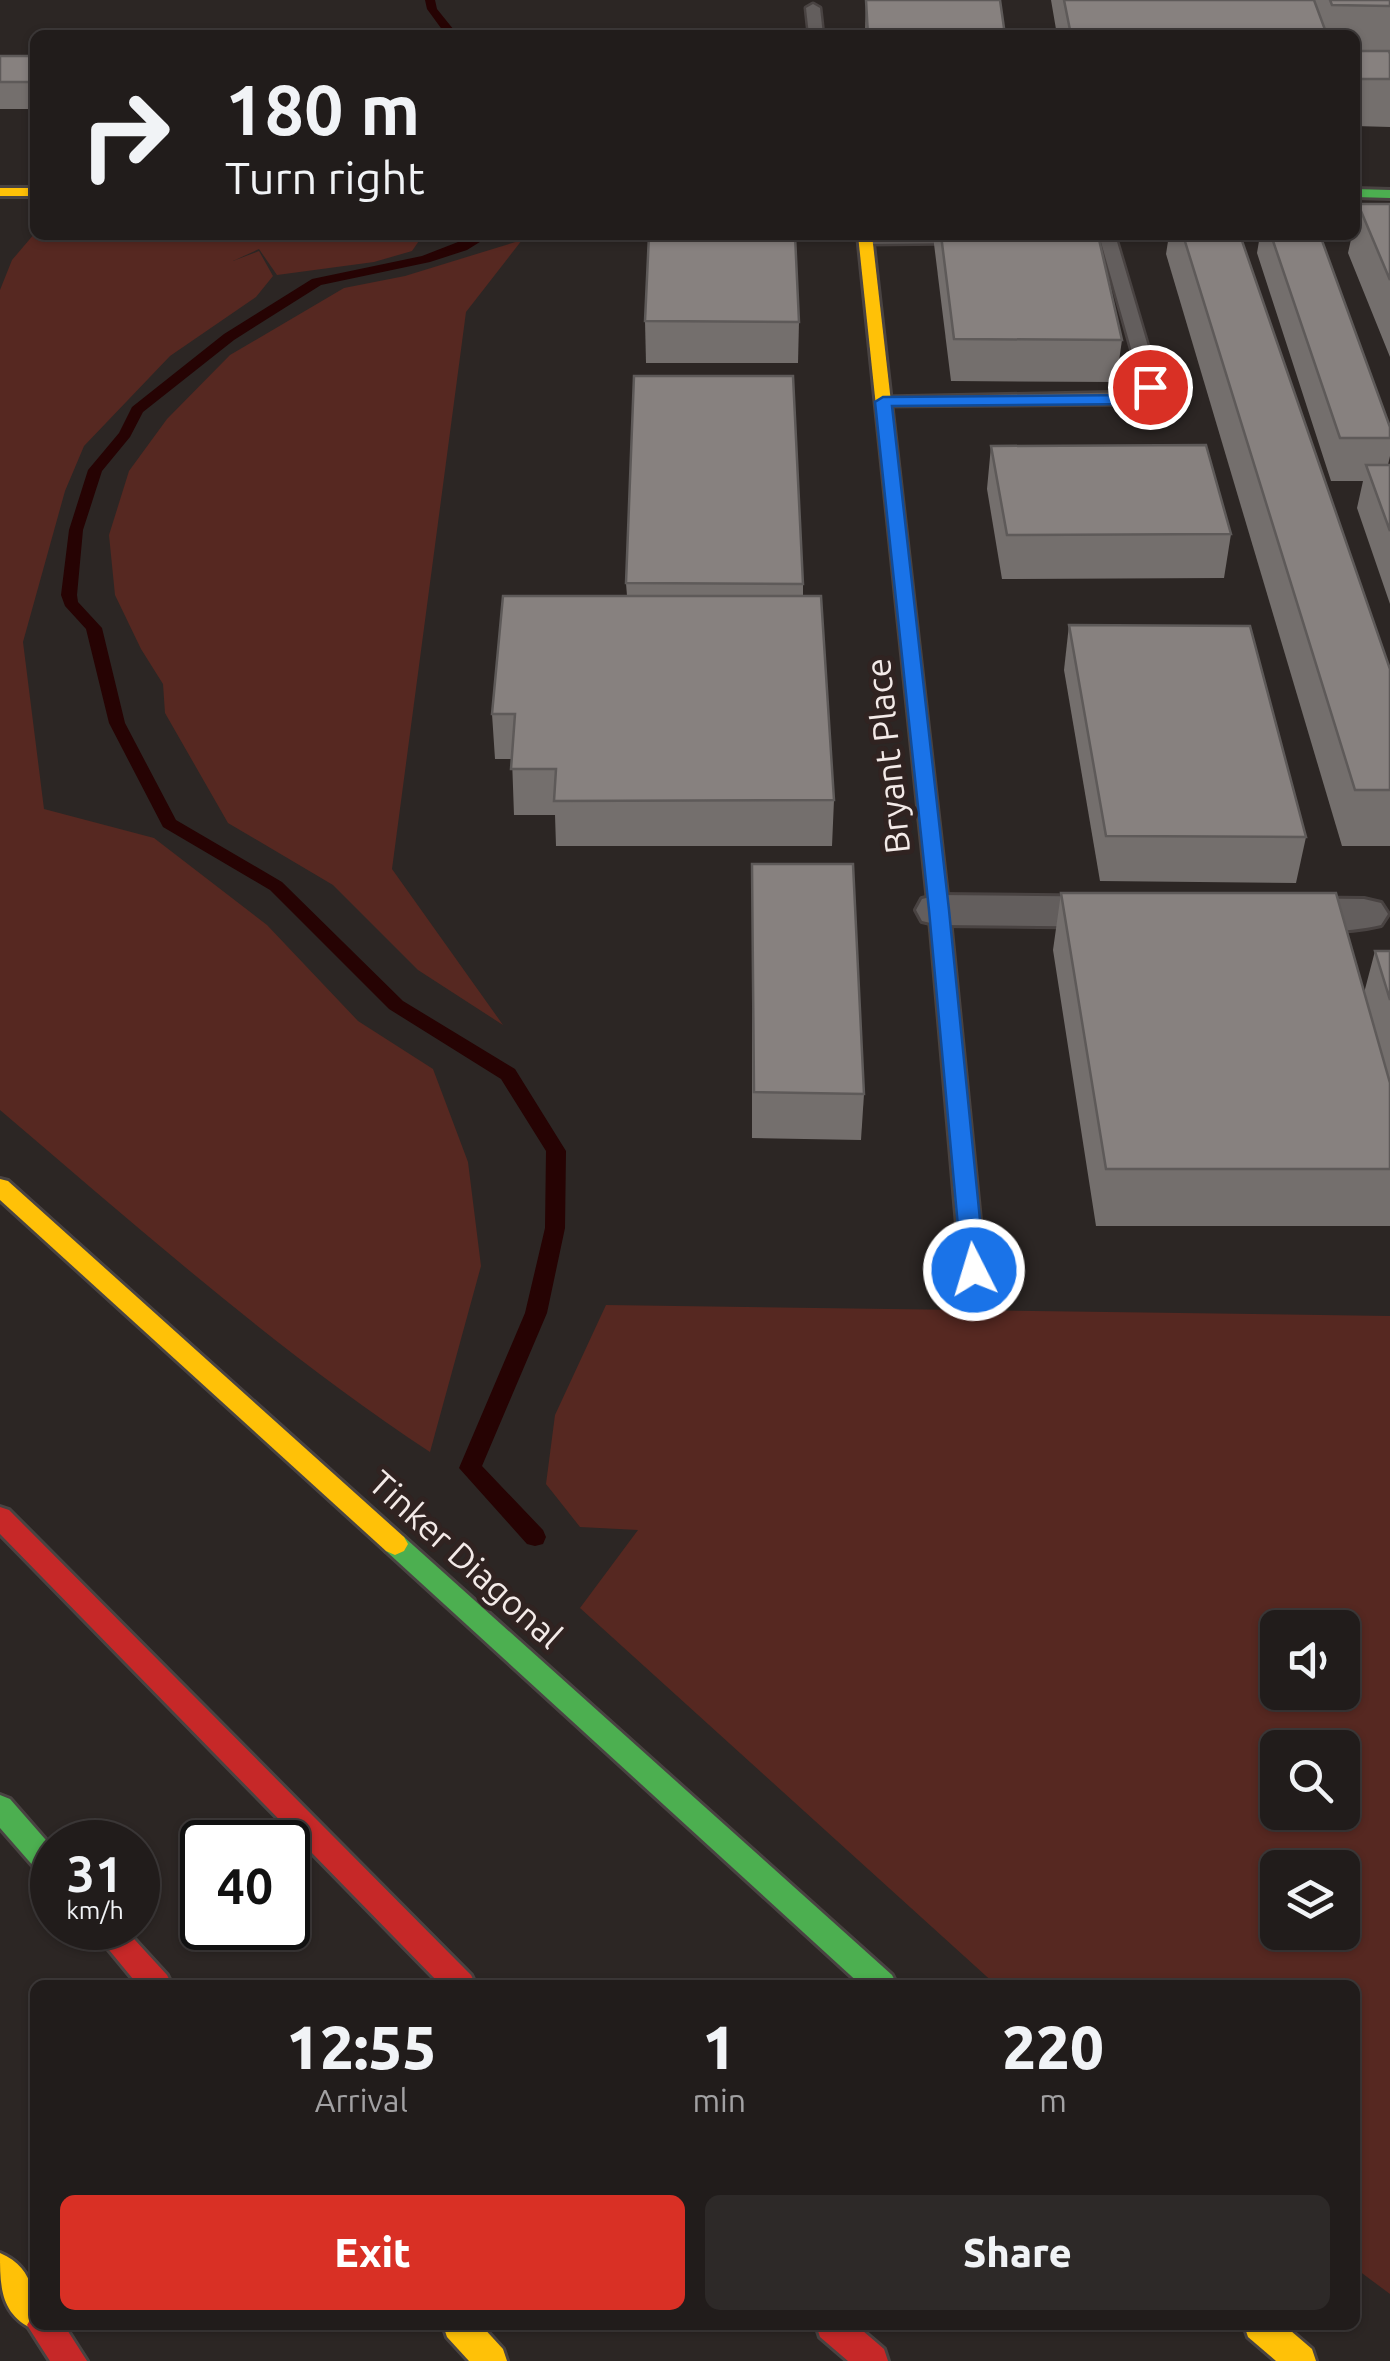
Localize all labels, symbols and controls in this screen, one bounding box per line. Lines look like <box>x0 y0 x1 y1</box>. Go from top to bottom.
icon: right <box>60 70 190 200</box>
text: 180 m <box>225 70 420 148</box>
text: Turn right <box>225 152 425 203</box>
pin <box>1108 345 1193 430</box>
icon: arrive <box>1123 360 1178 415</box>
street label: Bryant Place <box>857 656 917 856</box>
position arrow <box>922 1218 1026 1322</box>
street label: Tinker Diagonal <box>361 1462 571 1656</box>
map controls <box>1260 1610 1360 1950</box>
button: sound <box>1260 1610 1360 1710</box>
button: search <box>1260 1730 1360 1830</box>
speed limit sign: 40 <box>180 1820 310 1950</box>
text: 31 <box>67 1845 123 1901</box>
button: layers <box>1260 1850 1360 1950</box>
text: km/h <box>66 1896 124 1924</box>
text: 12:55 <box>286 2013 436 2080</box>
text: 1 <box>702 2013 736 2080</box>
text: 220 <box>1002 2013 1104 2080</box>
text: Arrival <box>315 2082 408 2118</box>
text: min <box>692 2082 746 2118</box>
text: m <box>1039 2082 1067 2118</box>
button: Exit <box>60 2195 685 2310</box>
button: Share <box>705 2195 1330 2310</box>

